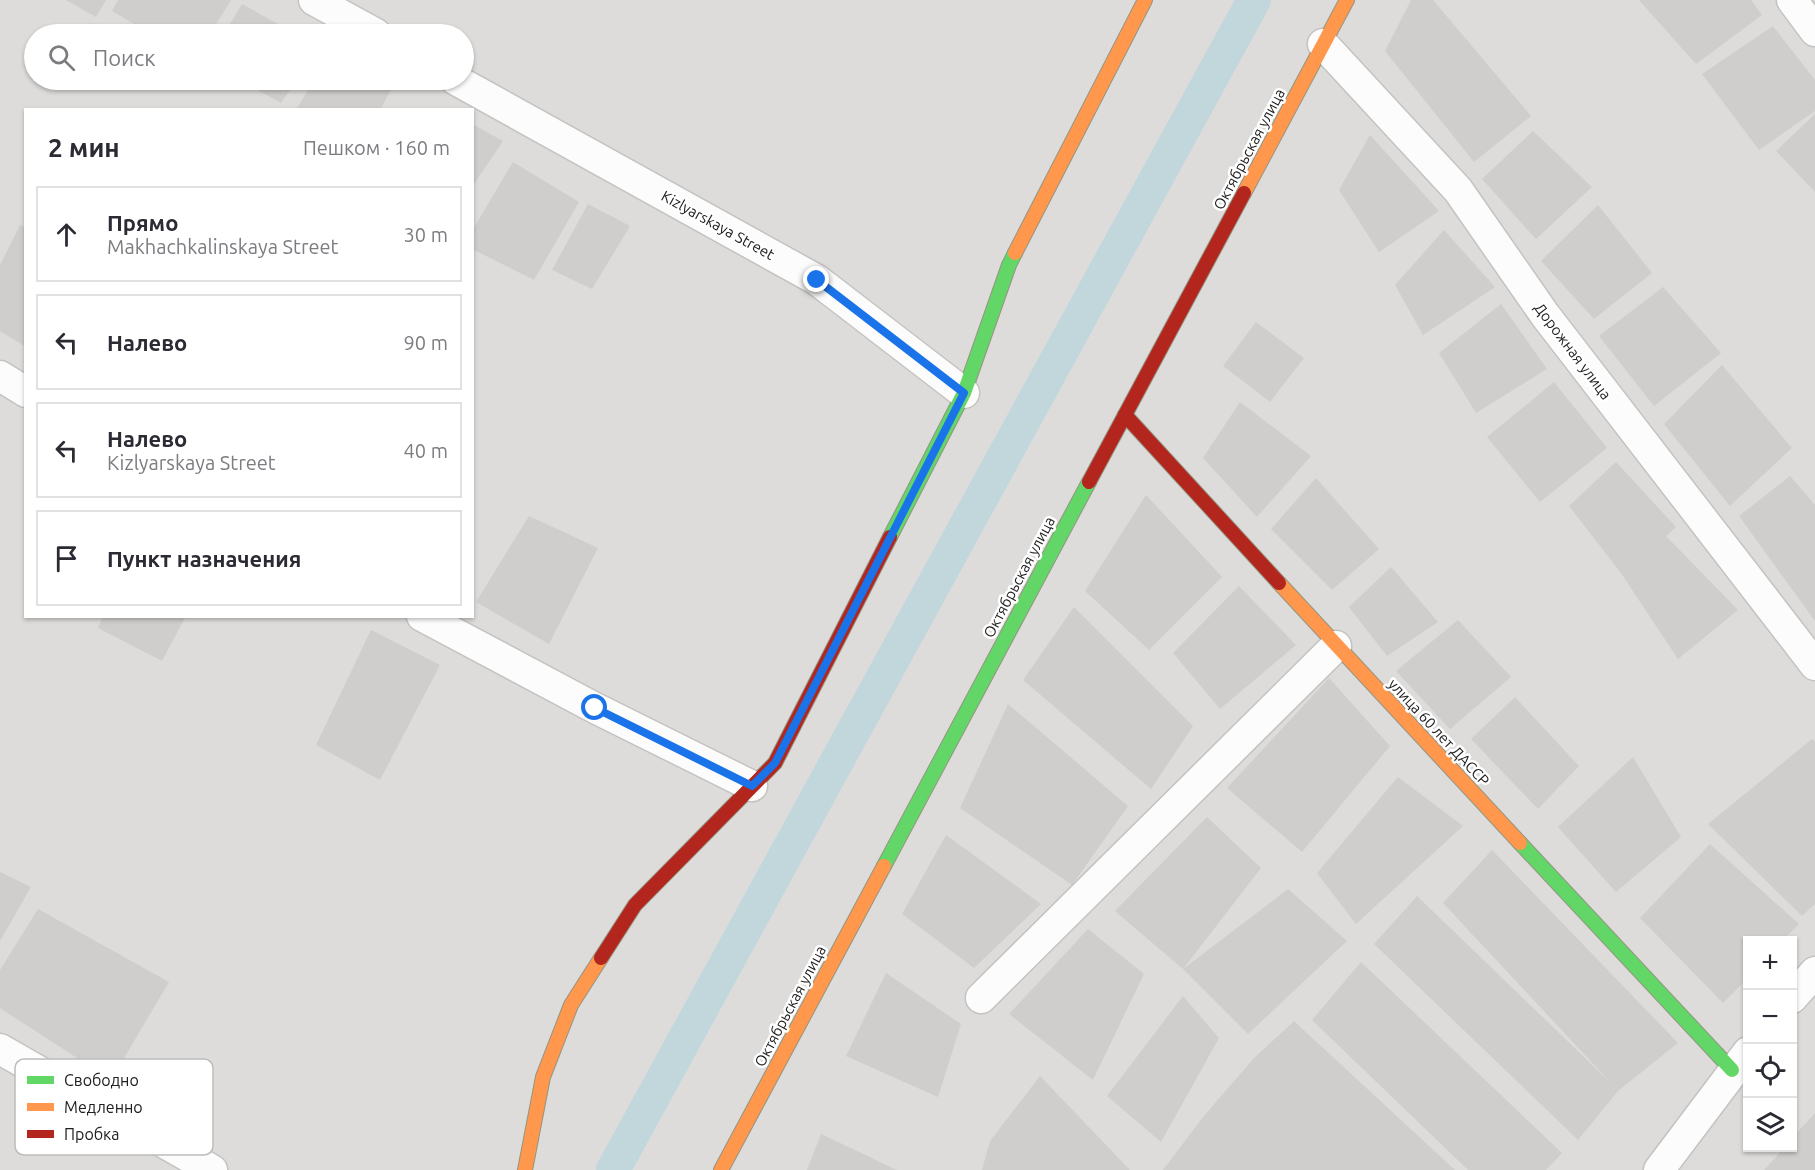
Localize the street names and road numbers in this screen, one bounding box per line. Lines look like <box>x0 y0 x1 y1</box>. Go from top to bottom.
street label: Октябрьская улица <box>1210 86 1288 212</box>
street label: Kizlyarskaya Street <box>659 187 778 263</box>
street label: Дорожная улица <box>1531 299 1615 403</box>
street label: Октябрьская улица <box>980 514 1058 640</box>
street label: улица 60 лет ДАССР <box>1385 675 1493 789</box>
street label: Октябрьская улица <box>751 943 829 1069</box>

